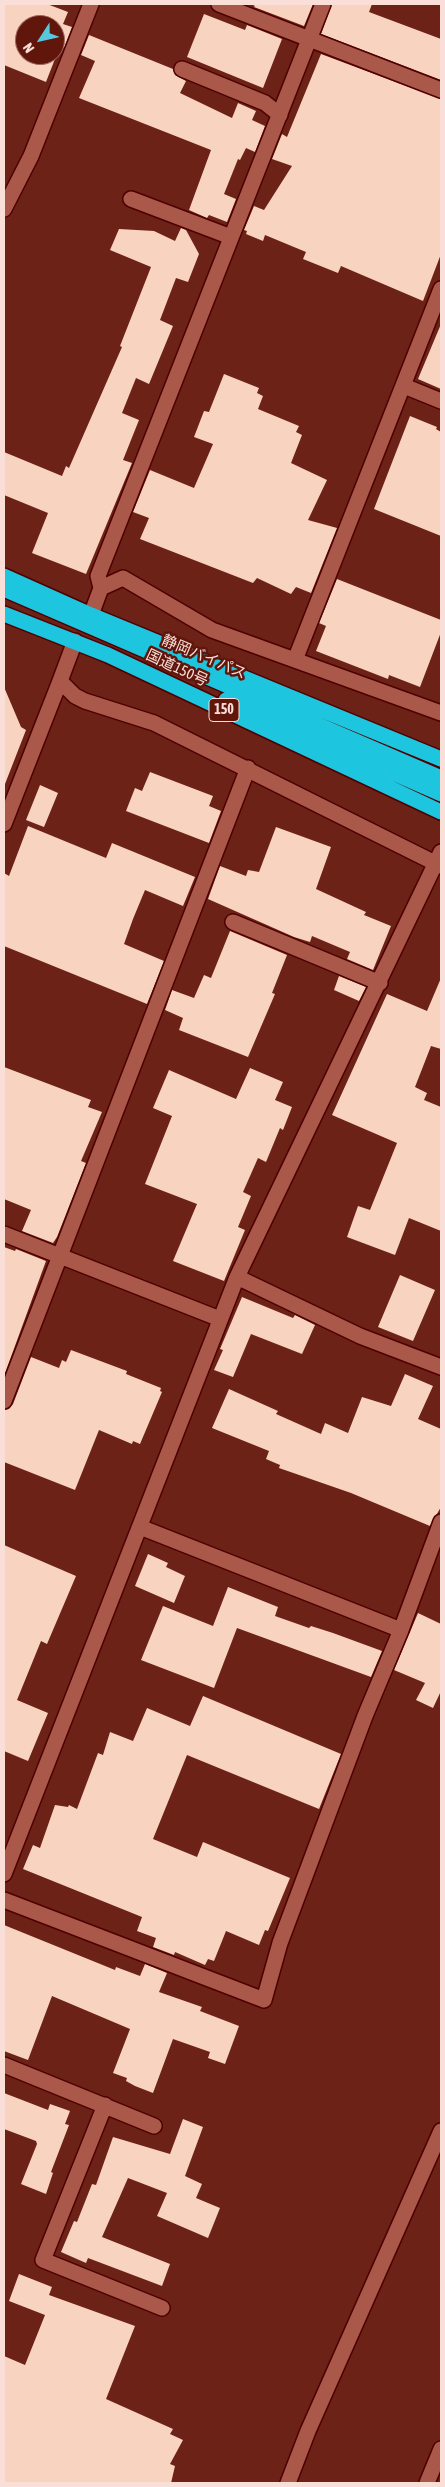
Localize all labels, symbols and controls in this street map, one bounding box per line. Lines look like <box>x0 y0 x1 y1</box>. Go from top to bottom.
north arrow <box>15 15 65 65</box>
text: N <box>20 40 37 56</box>
street label: 静岡バイパス <box>159 631 249 683</box>
street label: 国道150号 <box>143 646 211 690</box>
road number: 150 <box>209 698 239 722</box>

